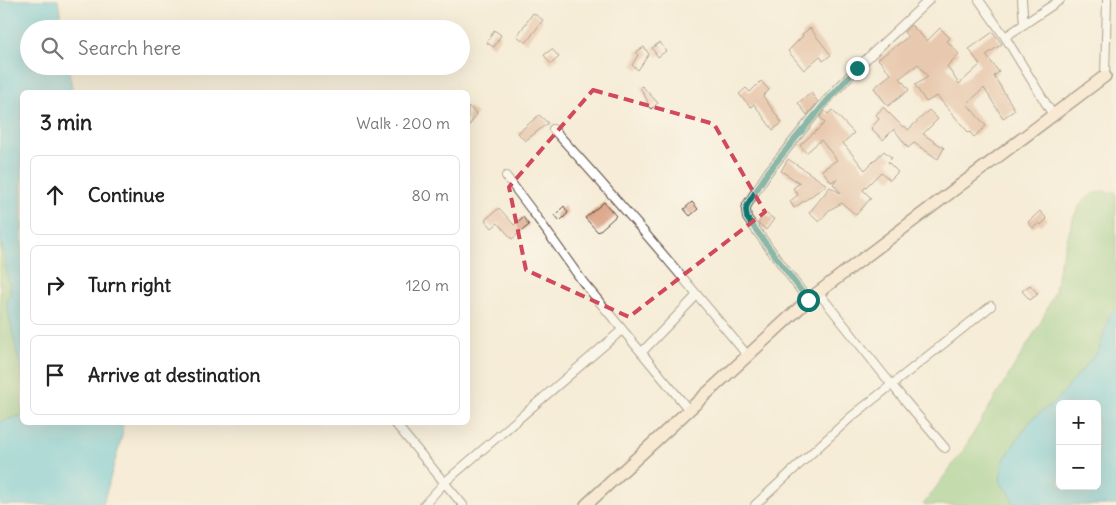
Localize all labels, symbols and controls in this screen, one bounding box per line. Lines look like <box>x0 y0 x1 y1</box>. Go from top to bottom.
search box <box>20 20 470 75</box>
icon: search <box>38 34 66 62</box>
text: Search here <box>78 36 181 60</box>
route end <box>846 57 869 80</box>
text: 3 min <box>40 109 92 136</box>
text: Walk · 200 m <box>356 113 450 133</box>
icon: ahead <box>41 181 69 209</box>
text: Continue <box>88 183 165 207</box>
text: 80 m <box>411 185 449 205</box>
icon: right <box>41 271 69 299</box>
text: Turn right <box>88 273 171 297</box>
text: 120 m <box>406 275 449 295</box>
route start <box>797 289 820 312</box>
icon: arrive <box>41 361 69 389</box>
text: Arrive at destination <box>88 363 261 387</box>
map controls <box>1056 400 1101 490</box>
button: + <box>1056 400 1101 445</box>
button: − <box>1056 445 1101 490</box>

